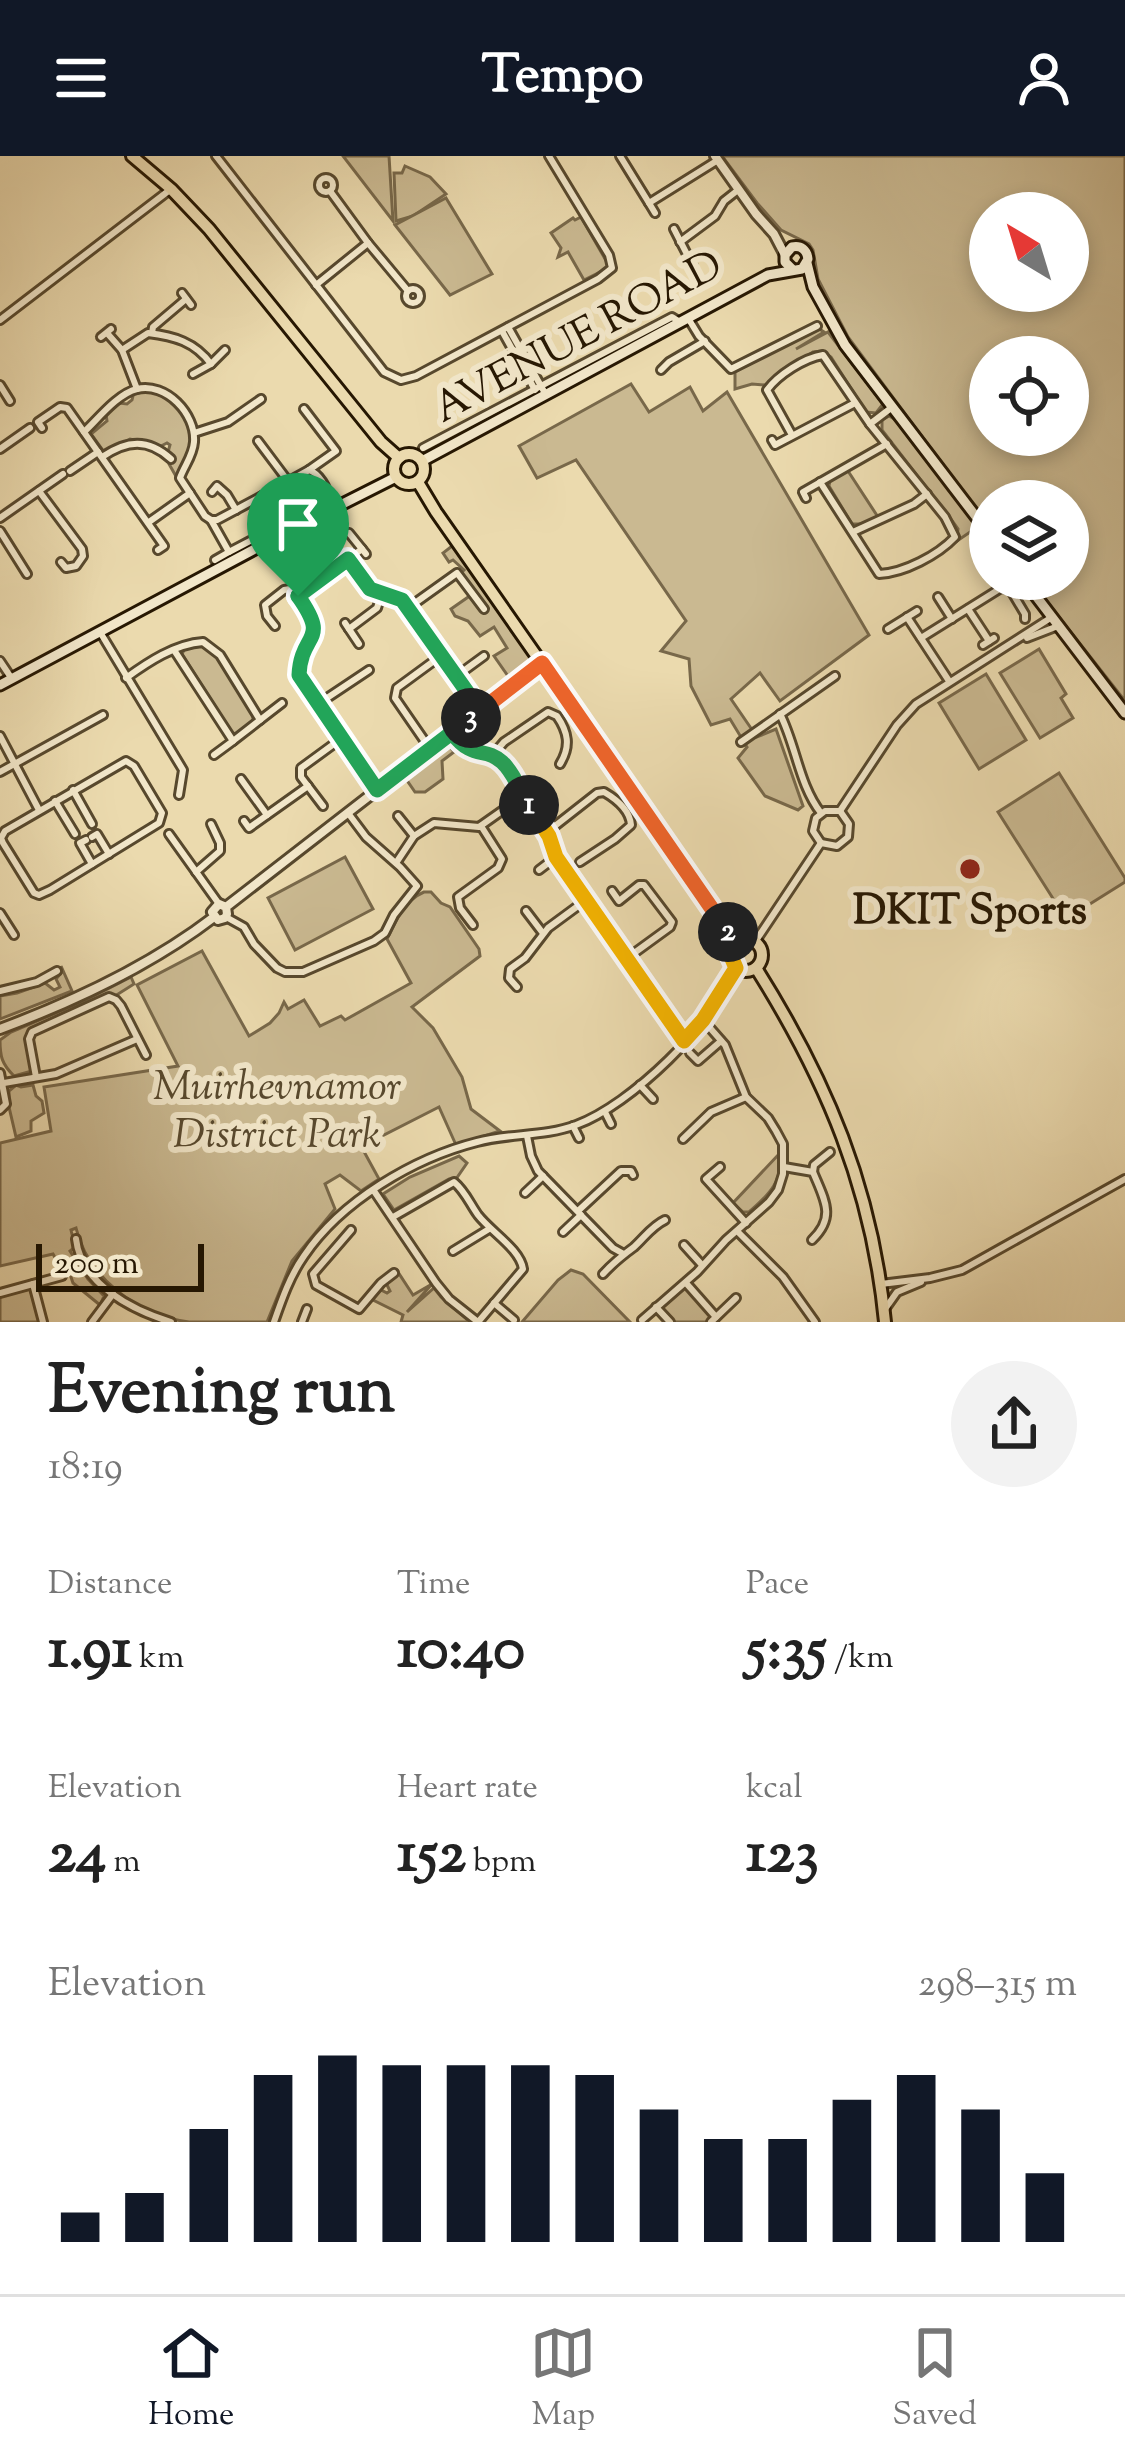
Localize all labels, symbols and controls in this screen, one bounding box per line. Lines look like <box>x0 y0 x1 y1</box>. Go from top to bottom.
text: Tempo <box>482 39 644 117</box>
icon: menu <box>48 45 114 111</box>
icon: person <box>1011 45 1077 111</box>
north arrow <box>969 192 1089 312</box>
map controls <box>969 192 1089 600</box>
street label: AVENUE ROAD <box>424 237 734 441</box>
button: locate <box>969 336 1089 456</box>
pin <box>247 473 349 596</box>
button: layers <box>969 480 1089 600</box>
icon: arrive <box>265 491 331 557</box>
pin: 3 <box>441 688 501 748</box>
text: 3 <box>464 694 478 742</box>
pin: 1 <box>499 775 559 835</box>
text: 1 <box>523 781 535 829</box>
marker: DKIT Sports <box>957 856 983 882</box>
place label: DKIT Sports <box>853 883 1087 943</box>
pin: 2 <box>698 902 758 962</box>
text: 2 <box>720 908 736 956</box>
park label: Muirhevnamor District Park <box>153 1059 401 1167</box>
scale bar <box>36 1238 204 1291</box>
text: 200 m <box>54 1241 139 1289</box>
text: Evening run <box>48 1348 395 1443</box>
button: share <box>951 1361 1077 1487</box>
text: 18:19 <box>48 1441 123 1497</box>
text: Distance <box>48 1561 172 1609</box>
text: Time <box>397 1561 470 1609</box>
text: Pace <box>746 1561 809 1609</box>
text: 1.91 <box>48 1609 132 1696</box>
text: 10:40 <box>397 1609 525 1696</box>
text: 5:35 <box>746 1609 827 1696</box>
text: km <box>132 1635 184 1683</box>
text: /km <box>827 1635 894 1683</box>
text: Elevation <box>48 1765 182 1813</box>
text: Heart rate <box>397 1765 538 1813</box>
text: kcal <box>746 1765 803 1813</box>
text: 24 <box>48 1813 106 1900</box>
text: 152 <box>397 1813 466 1900</box>
text: 123 <box>746 1813 819 1900</box>
text: m <box>106 1839 141 1887</box>
text: bpm <box>466 1839 536 1887</box>
text: Elevation <box>48 1958 206 2014</box>
text: 298–315 m <box>918 1958 1077 2014</box>
tab: Home <box>148 2320 234 2440</box>
tab: Map <box>530 2320 596 2440</box>
tab: Saved <box>892 2320 977 2440</box>

